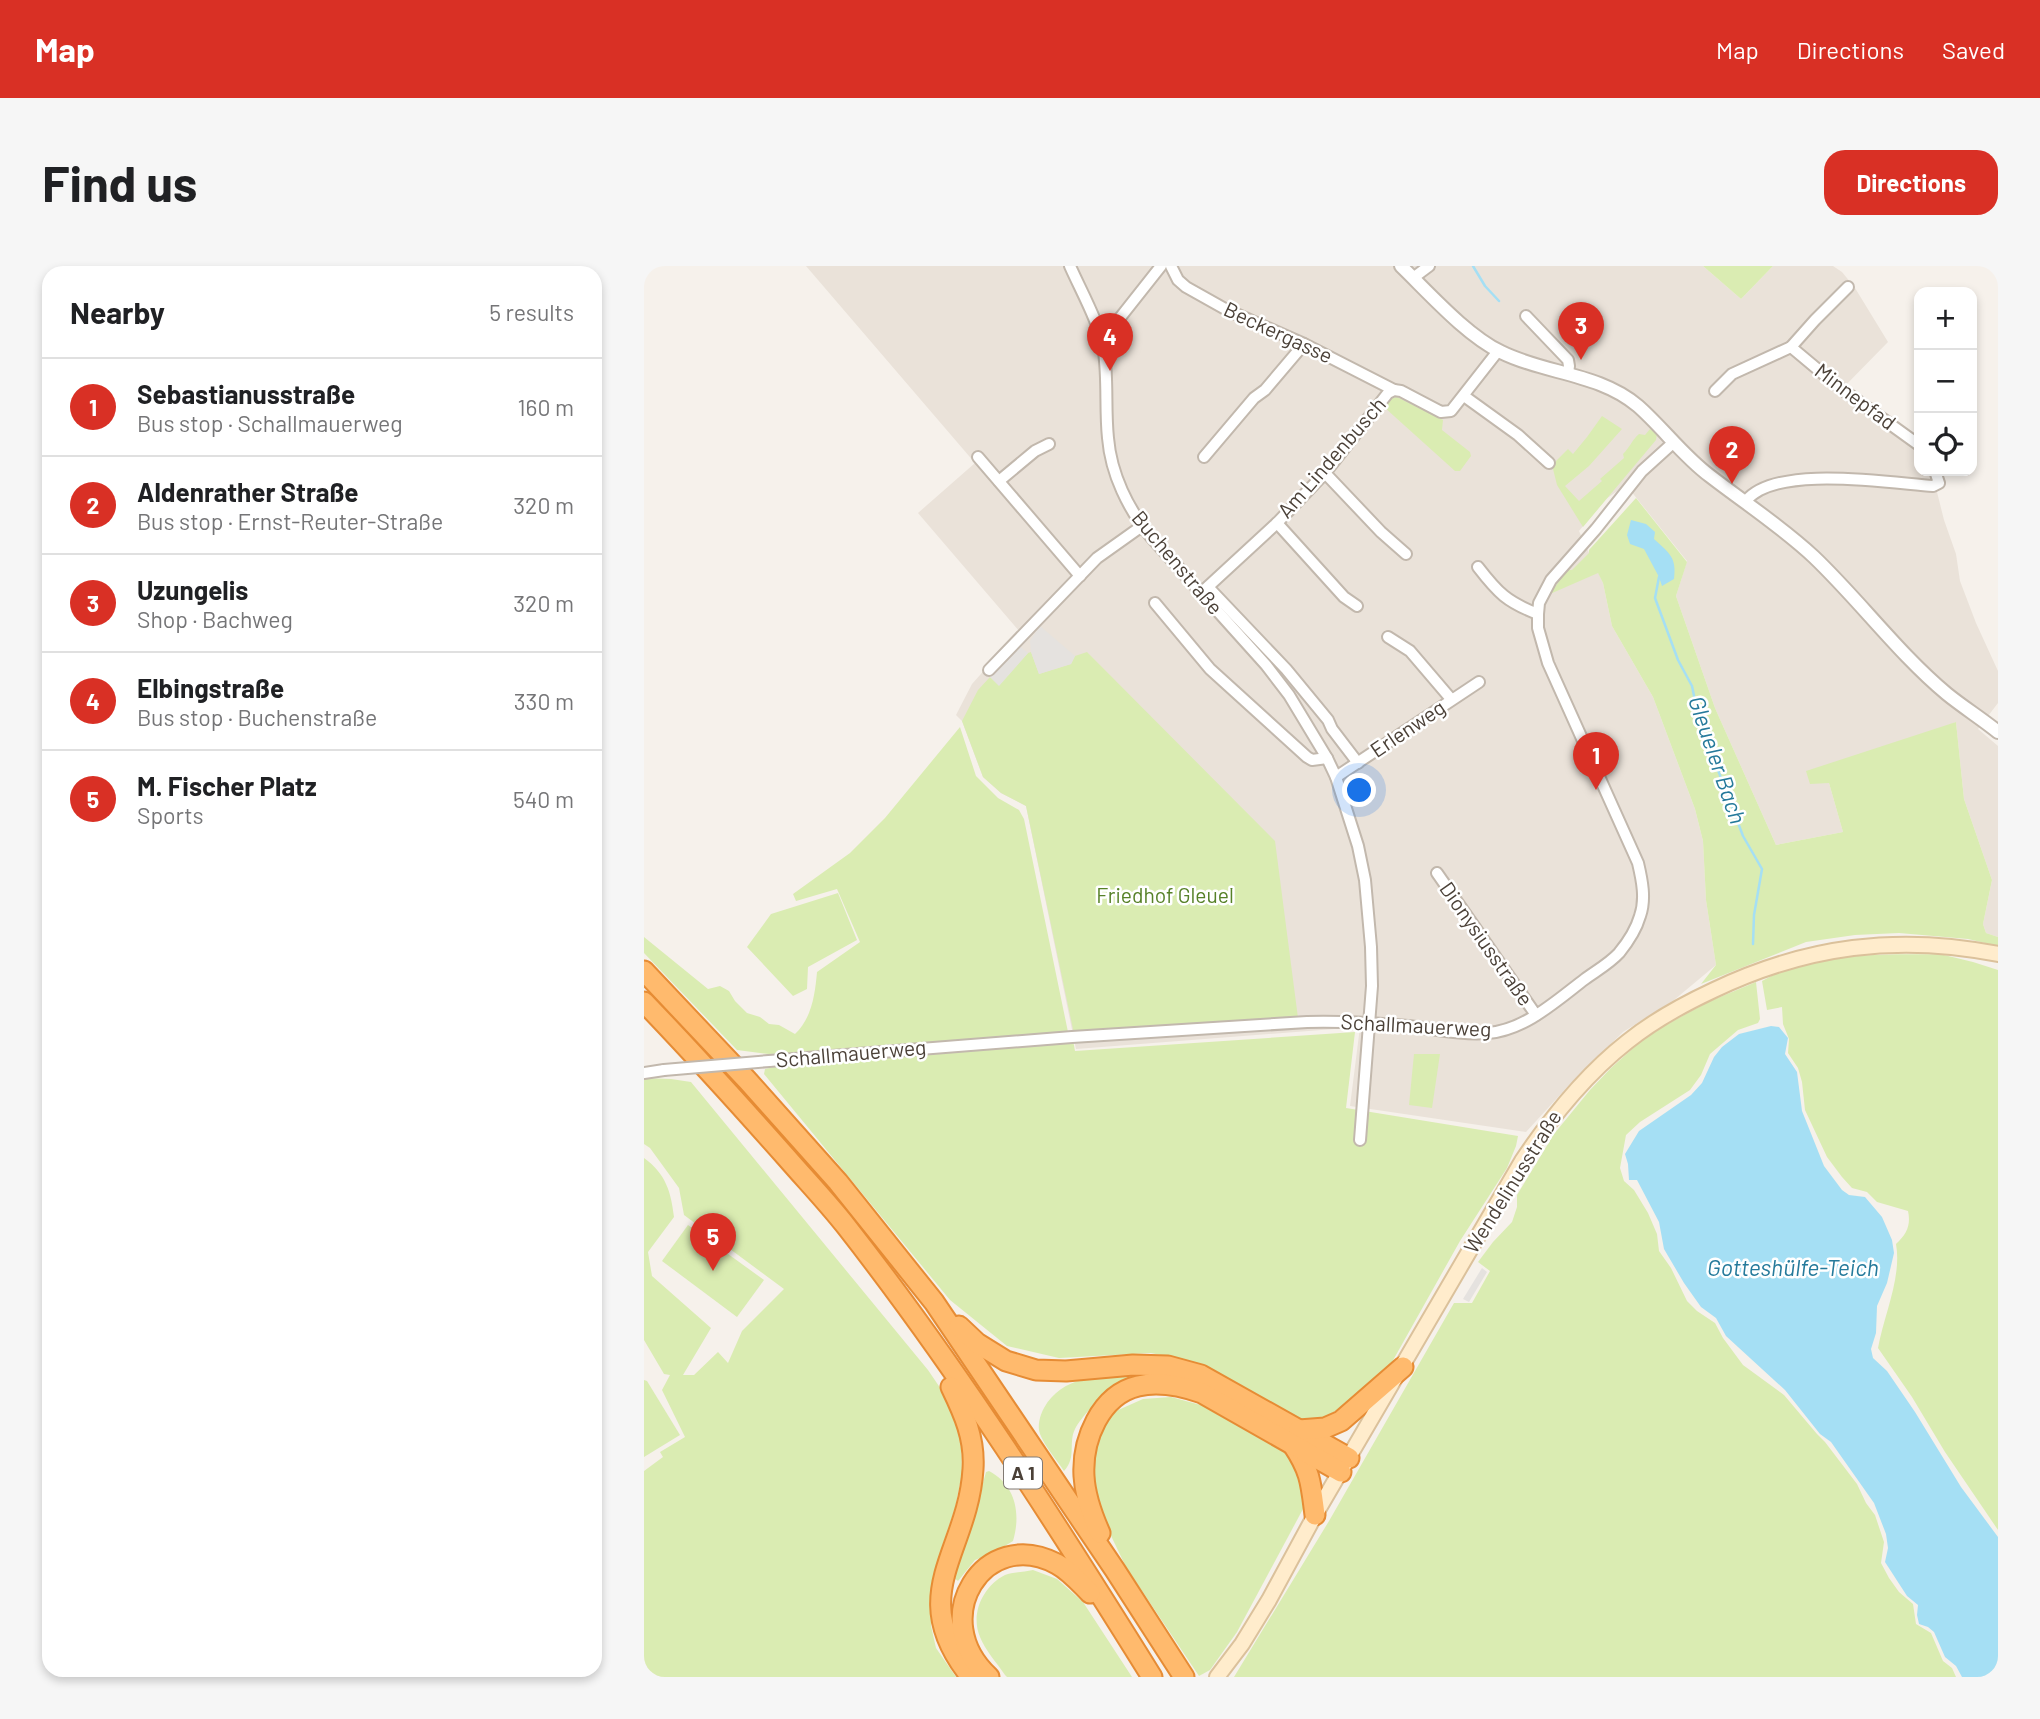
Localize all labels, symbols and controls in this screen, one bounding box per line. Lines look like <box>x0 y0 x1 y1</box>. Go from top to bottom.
text: Map <box>35 29 95 69</box>
text: Map <box>1716 35 1759 64</box>
text: Directions <box>1797 35 1904 64</box>
text: Saved <box>1942 35 2005 64</box>
button: Directions <box>1824 150 1998 215</box>
text: Find us <box>42 153 197 212</box>
map controls <box>1914 287 1977 476</box>
button: + <box>1914 287 1977 350</box>
text: Nearby <box>70 294 165 330</box>
street label: Beckergasse <box>1220 296 1337 368</box>
text: 5 results <box>489 298 574 326</box>
pin: 3 <box>1558 302 1604 360</box>
pin: 4 <box>1087 313 1133 371</box>
button: − <box>1914 350 1977 413</box>
street label: Minnepfad <box>1810 357 1901 434</box>
text: Sebastianusstraße <box>137 378 355 409</box>
street label: Am Lindenbusch <box>1272 392 1390 522</box>
text: 1 <box>89 393 97 421</box>
text: 160 m <box>517 393 574 421</box>
text: Bus stop · Schallmauerweg <box>137 409 403 437</box>
button: locate <box>1914 413 1977 476</box>
pin: 2 <box>1709 426 1755 484</box>
text: Aldenrather Straße <box>137 476 359 507</box>
text: 2 <box>87 491 99 519</box>
text: 320 m <box>513 491 574 519</box>
street label: Buchenstraße <box>1128 505 1229 619</box>
text: Bus stop · Ernst-Reuter-Straße <box>137 507 443 535</box>
text: Uzungelis <box>137 574 248 605</box>
text: 3 <box>87 589 99 617</box>
text: 320 m <box>513 589 574 617</box>
text: Shop · Bachweg <box>137 605 293 633</box>
text: Elbingstraße <box>137 672 284 703</box>
text: 4 <box>86 687 100 715</box>
text: 330 m <box>514 687 574 715</box>
water label: Gleueler Bach <box>1683 692 1753 827</box>
street label: Erlenweg <box>1365 694 1449 762</box>
text: Bus stop · Buchenstraße <box>137 703 377 731</box>
pin: 1 <box>1573 732 1619 790</box>
text: M. Fischer Platz <box>137 770 317 801</box>
your location <box>1342 773 1376 807</box>
text: 5 <box>87 785 99 813</box>
text: 540 m <box>513 785 574 813</box>
text: Sports <box>137 801 204 829</box>
street label: Dionysiusstraße <box>1435 876 1539 1010</box>
park label: Friedhof Gleuel <box>1096 882 1234 907</box>
street label: Schallmauerweg <box>1340 1008 1492 1041</box>
street label: Schallmauerweg <box>775 1033 927 1072</box>
street label: Wendelinusstraße <box>1458 1105 1566 1257</box>
pin: 5 <box>690 1213 736 1271</box>
water label: Gotteshülfe-Teich <box>1707 1253 1879 1281</box>
road number: A 1 <box>1004 1457 1042 1488</box>

